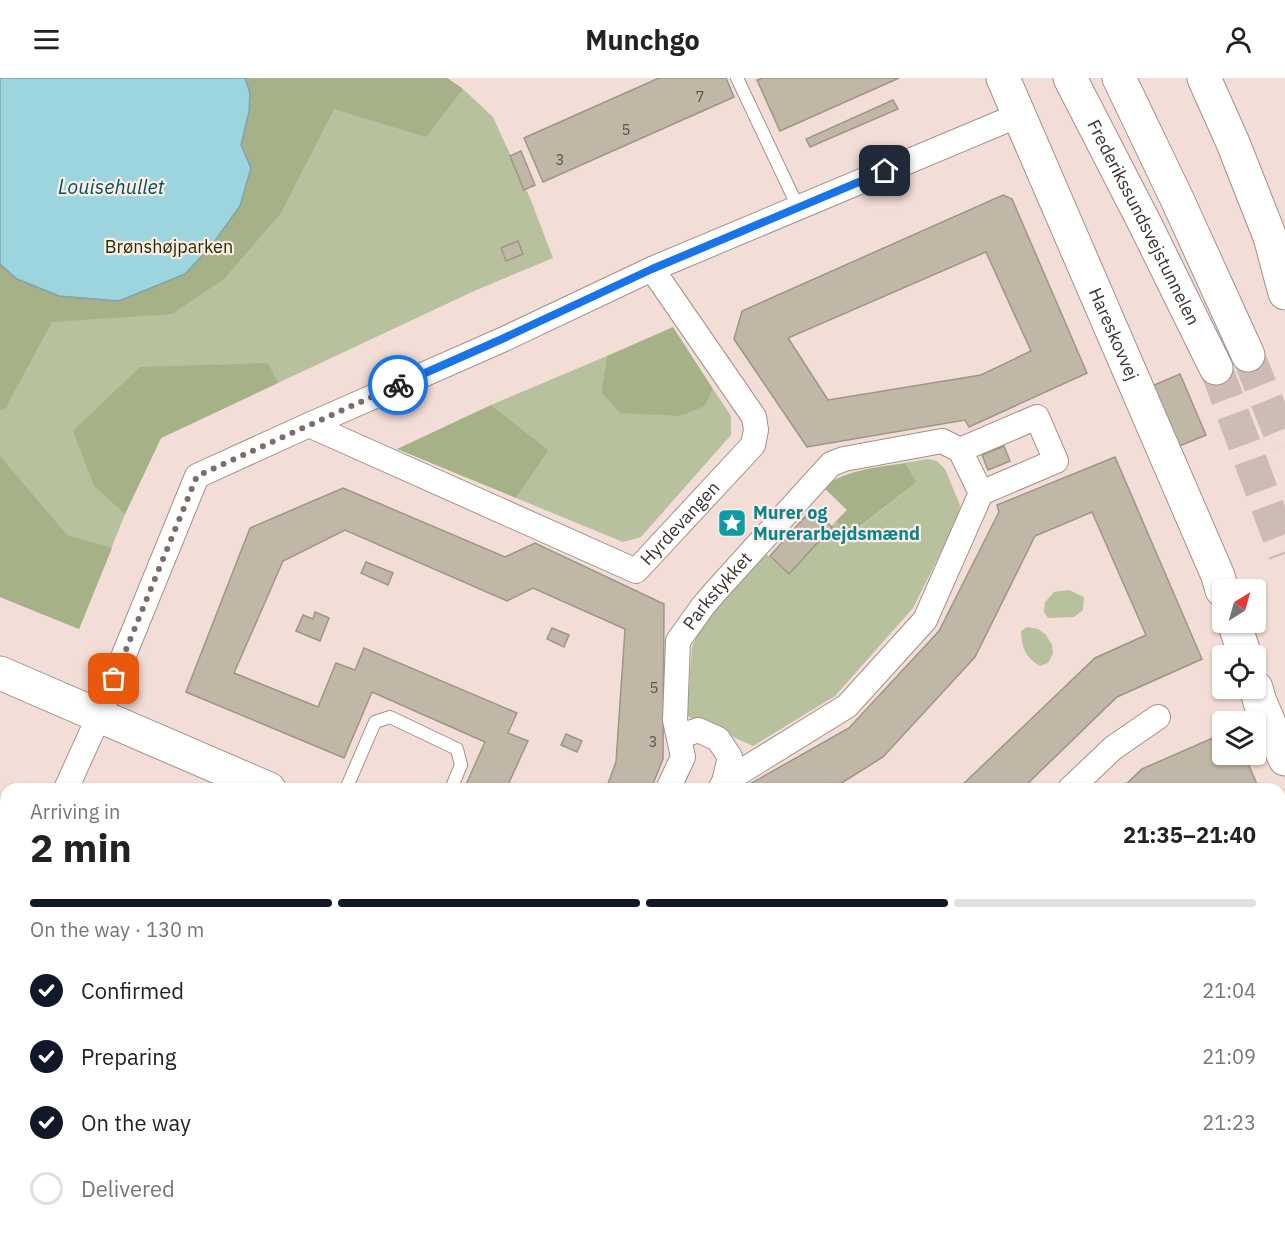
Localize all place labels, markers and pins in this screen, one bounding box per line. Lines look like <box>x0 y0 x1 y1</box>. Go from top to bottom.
pin <box>859 145 910 196</box>
place label: Murer og Murerarbejdsmænd <box>753 501 920 545</box>
place icon: Murer og Murerarbejdsmænd <box>716 507 748 539</box>
pin <box>88 653 139 704</box>

